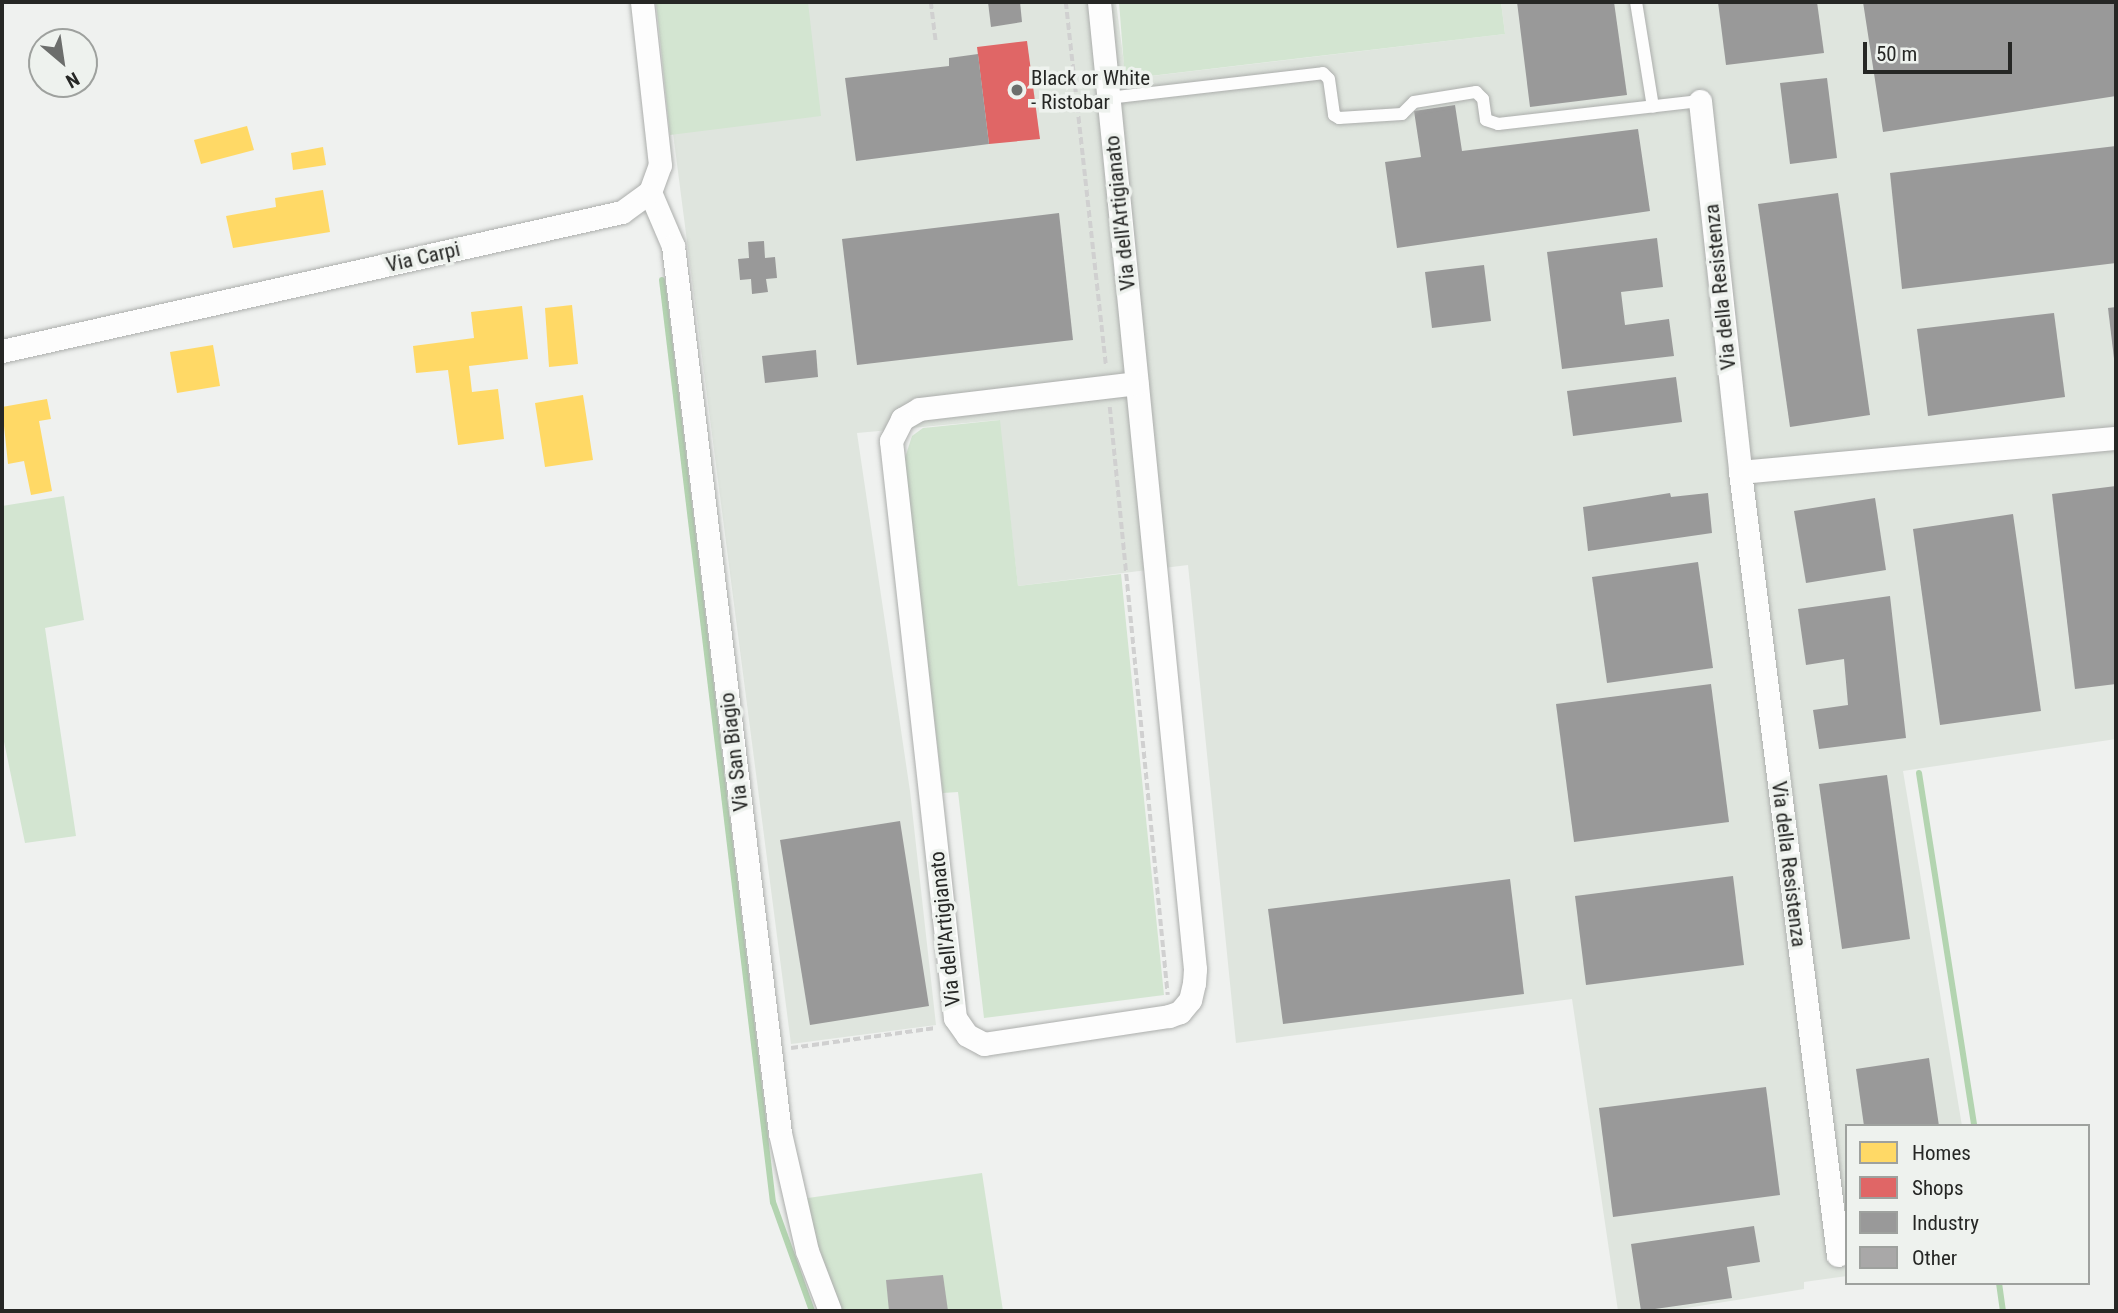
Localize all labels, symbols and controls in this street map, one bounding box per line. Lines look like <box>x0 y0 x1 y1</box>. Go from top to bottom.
north arrow <box>28 28 98 98</box>
scale bar <box>1866 28 2015 72</box>
text: 50 m <box>1876 42 1917 66</box>
place label: Black or White - Ristobar <box>1031 65 1150 115</box>
text: N <box>62 67 83 93</box>
marker: Black or White - Ristobar <box>1009 82 1025 98</box>
street label: Via dell'Artigianato <box>1099 134 1141 292</box>
street label: Via della Resistenza <box>1699 203 1741 371</box>
street label: Via Carpi <box>384 236 462 278</box>
street label: Via San Biagio <box>714 691 754 813</box>
street label: Via della Resistenza <box>1766 780 1812 948</box>
street label: Via dell'Artigianato <box>924 850 966 1008</box>
legend <box>1845 1124 2090 1285</box>
text: Homes <box>1912 1141 1971 1165</box>
text: Shops <box>1912 1176 1964 1200</box>
text: Industry <box>1912 1211 1979 1235</box>
text: Other <box>1912 1246 1957 1270</box>

